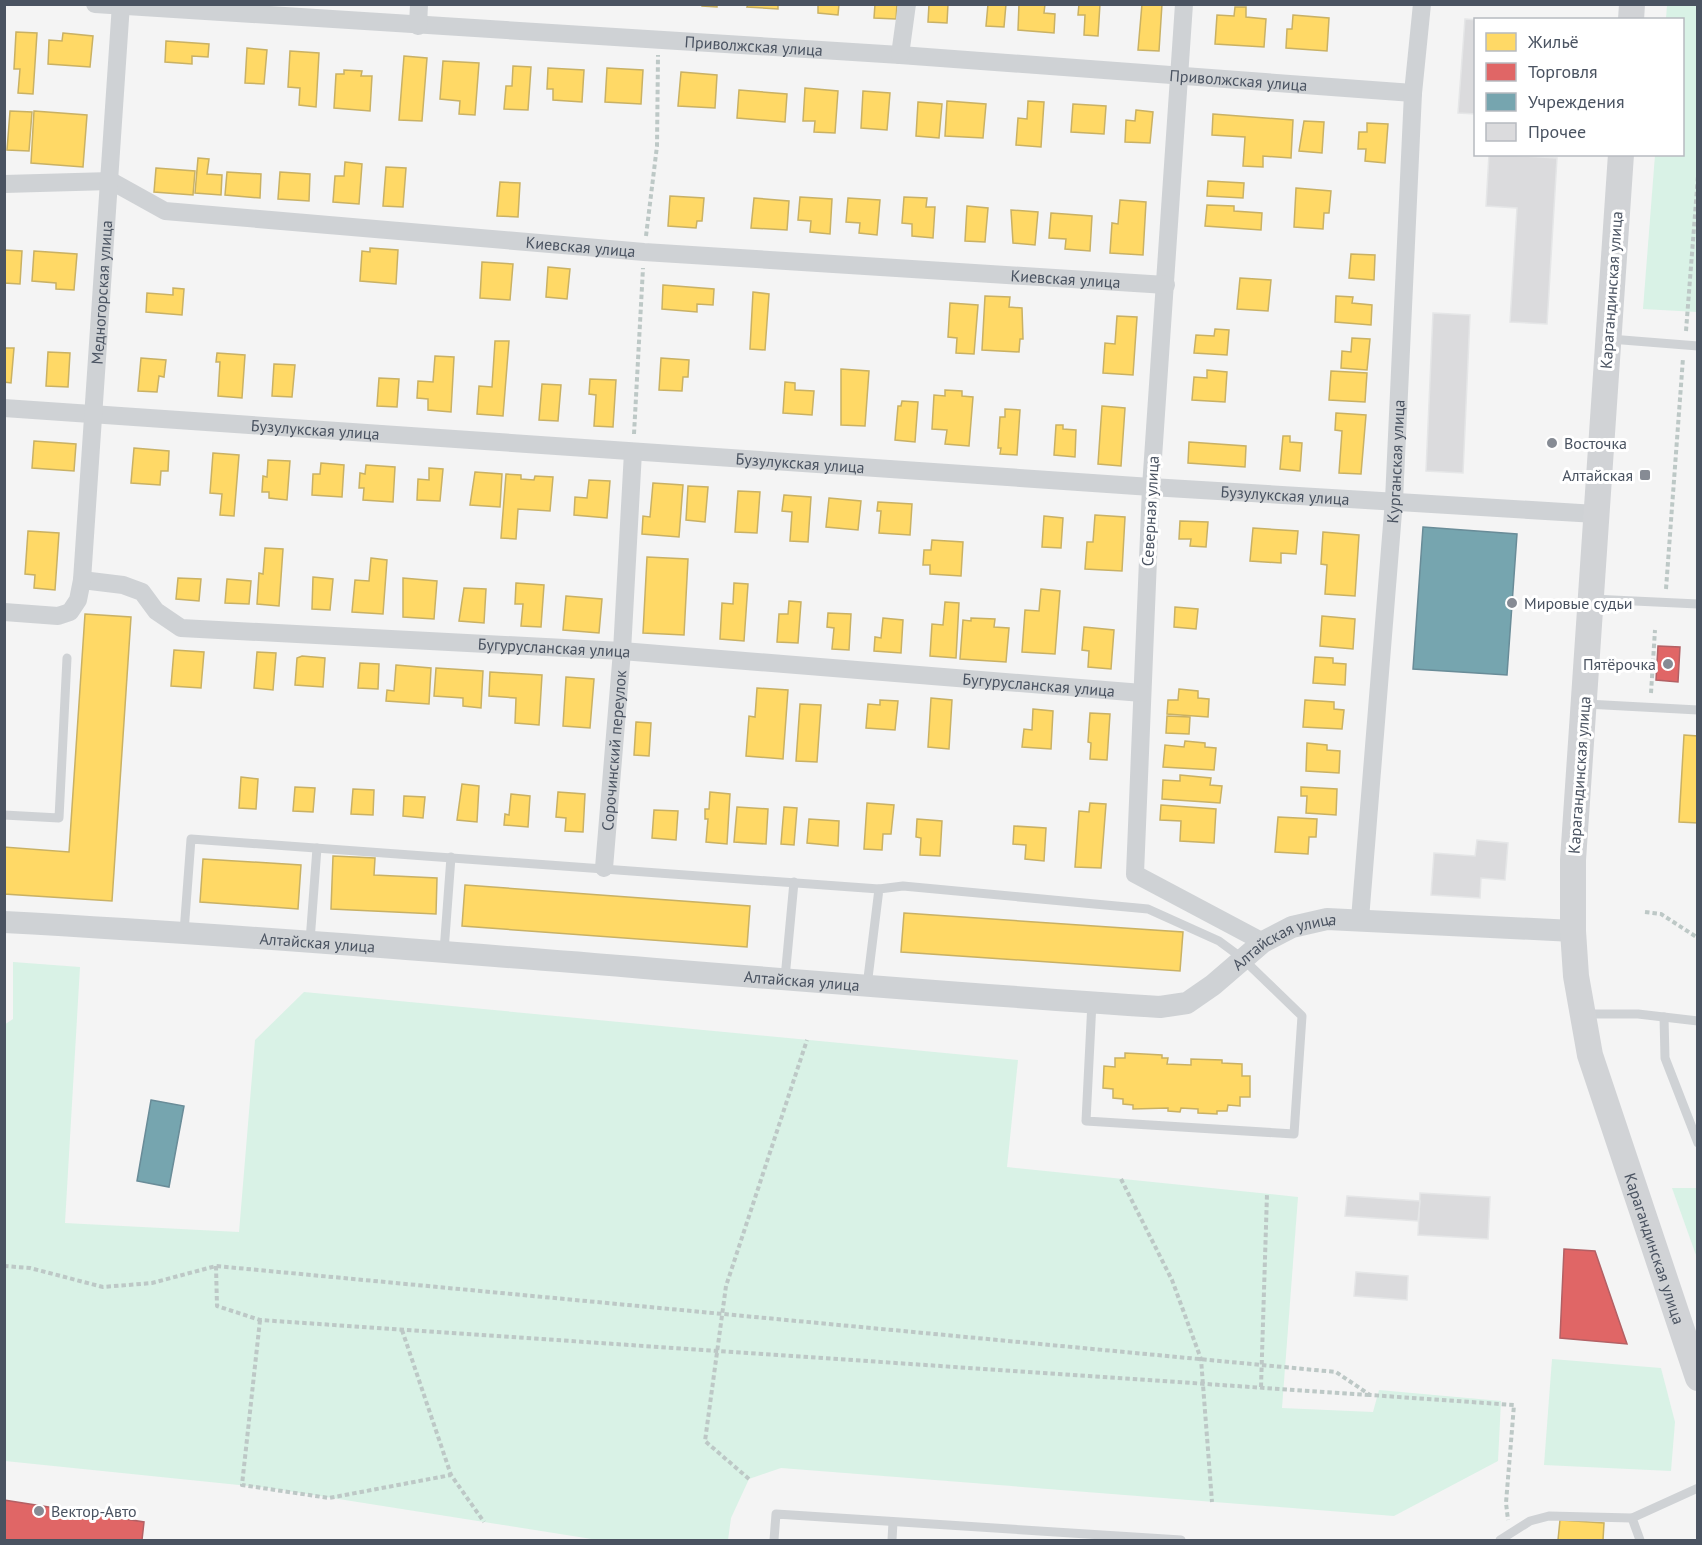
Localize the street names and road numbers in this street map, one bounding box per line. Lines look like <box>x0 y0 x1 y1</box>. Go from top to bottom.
street label: Приволжская улица <box>684 31 823 60</box>
street label: Приволжская улица <box>1169 65 1308 95</box>
street label: Карагандинская улица <box>1596 210 1626 370</box>
street label: Медногорская улица <box>87 219 116 365</box>
street label: Киевская улица <box>525 232 636 261</box>
street label: Киевская улица <box>1010 265 1121 292</box>
street label: Курганская улица <box>1382 399 1409 524</box>
street label: Бузулукская улица <box>250 415 380 444</box>
street label: Бузулукская улица <box>735 448 865 477</box>
street label: Северная улица <box>1137 455 1163 567</box>
street label: Бузулукская улица <box>1220 481 1350 509</box>
street label: Бугурусланская улица <box>477 633 631 662</box>
street label: Сорочинский переулок <box>597 669 630 831</box>
street label: Бугурусланская улица <box>962 669 1116 701</box>
street label: Карагандинская улица <box>1564 695 1594 855</box>
street label: Алтайская улица <box>1228 909 1337 974</box>
street label: Алтайская улица <box>259 928 376 957</box>
street label: Алтайская улица <box>743 966 860 995</box>
street label: Карагандинская улица <box>1620 1170 1689 1327</box>

